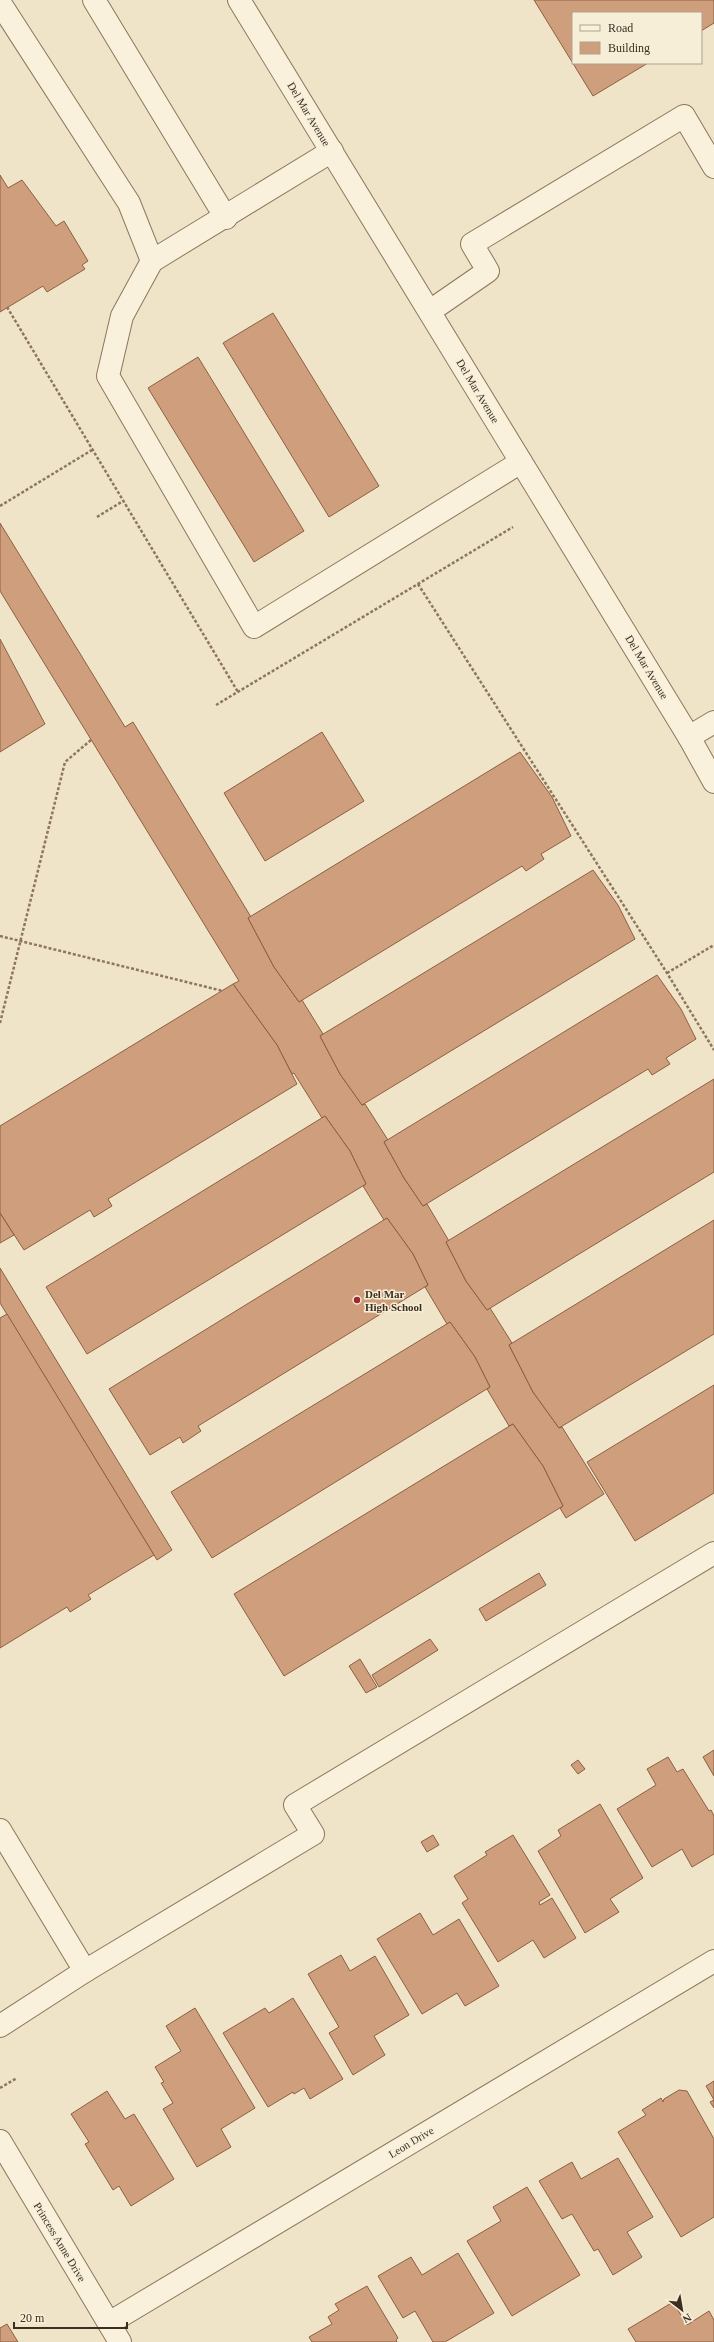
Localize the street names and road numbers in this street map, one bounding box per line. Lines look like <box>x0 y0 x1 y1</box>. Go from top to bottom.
street label: Del Mar Avenue <box>285 80 333 148</box>
street label: Del Mar Avenue <box>454 357 502 425</box>
street label: Del Mar Avenue <box>623 633 671 701</box>
street label: Leon Drive <box>386 2124 436 2160</box>
street label: Princess Anne Drive <box>32 2200 88 2284</box>

